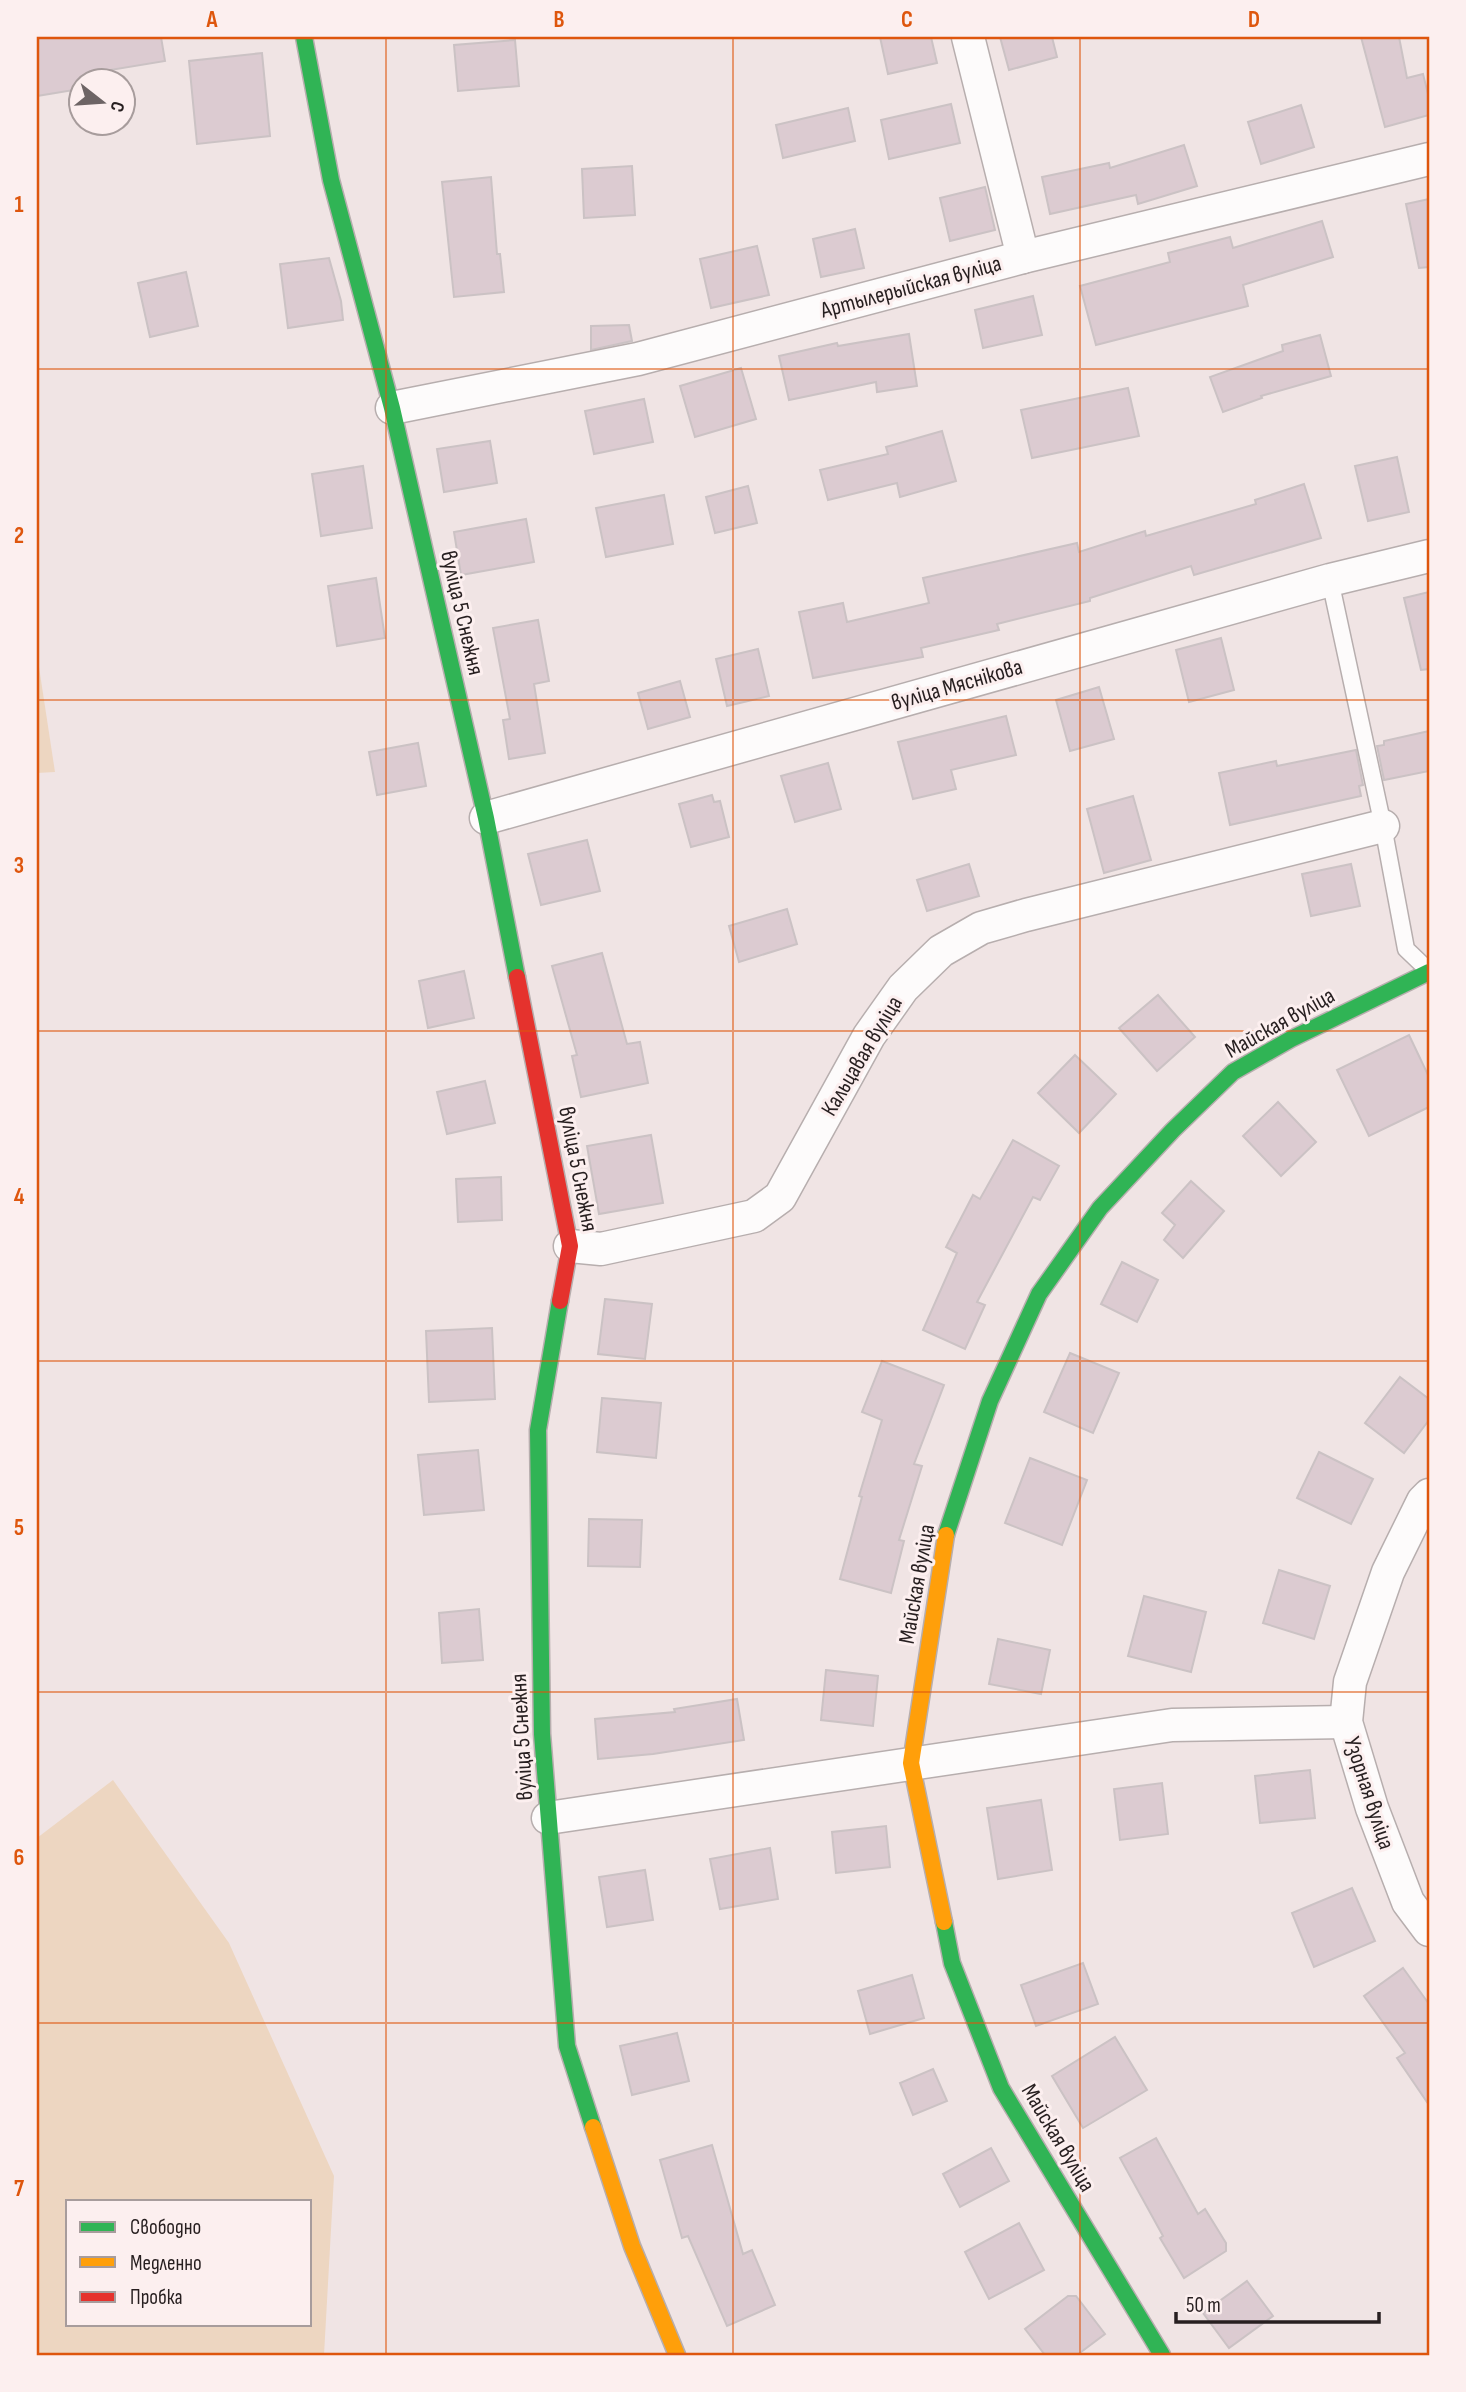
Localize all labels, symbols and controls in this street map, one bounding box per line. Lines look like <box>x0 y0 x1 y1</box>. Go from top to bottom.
text: A <box>206 6 219 34</box>
text: B <box>554 6 565 34</box>
text: C <box>901 6 913 34</box>
text: D <box>1248 6 1260 34</box>
north arrow <box>66 66 136 136</box>
text: С <box>104 99 129 115</box>
text: 1 <box>14 191 24 219</box>
street label: Артылерыйская вуліца <box>817 249 1004 325</box>
text: 2 <box>14 522 24 550</box>
street label: вуліца 5 Снежня <box>434 548 490 678</box>
street label: вуліца Мяснікова <box>888 653 1026 717</box>
text: 3 <box>14 852 24 880</box>
street label: Майская вуліца <box>1220 981 1340 1065</box>
street label: Кальцавая вуліца <box>815 991 909 1121</box>
street label: вуліца 5 Снежня <box>552 1104 604 1234</box>
text: 4 <box>14 1183 25 1211</box>
text: 5 <box>14 1514 24 1542</box>
street label: Майская вуліца <box>893 1522 941 1646</box>
street label: вуліца 5 Снежня <box>505 1673 539 1801</box>
street label: Узорная вуліца <box>1338 1733 1400 1853</box>
text: 6 <box>14 1844 24 1872</box>
street label: Майская вуліца <box>1015 2079 1101 2197</box>
text: 7 <box>14 2175 24 2203</box>
legend <box>66 2200 312 2326</box>
text: Свободно <box>130 2215 201 2240</box>
text: Медленно <box>130 2251 202 2276</box>
scale bar <box>1176 2280 1378 2324</box>
text: Пробка <box>130 2285 183 2310</box>
text: 50 m <box>1186 2293 1221 2318</box>

